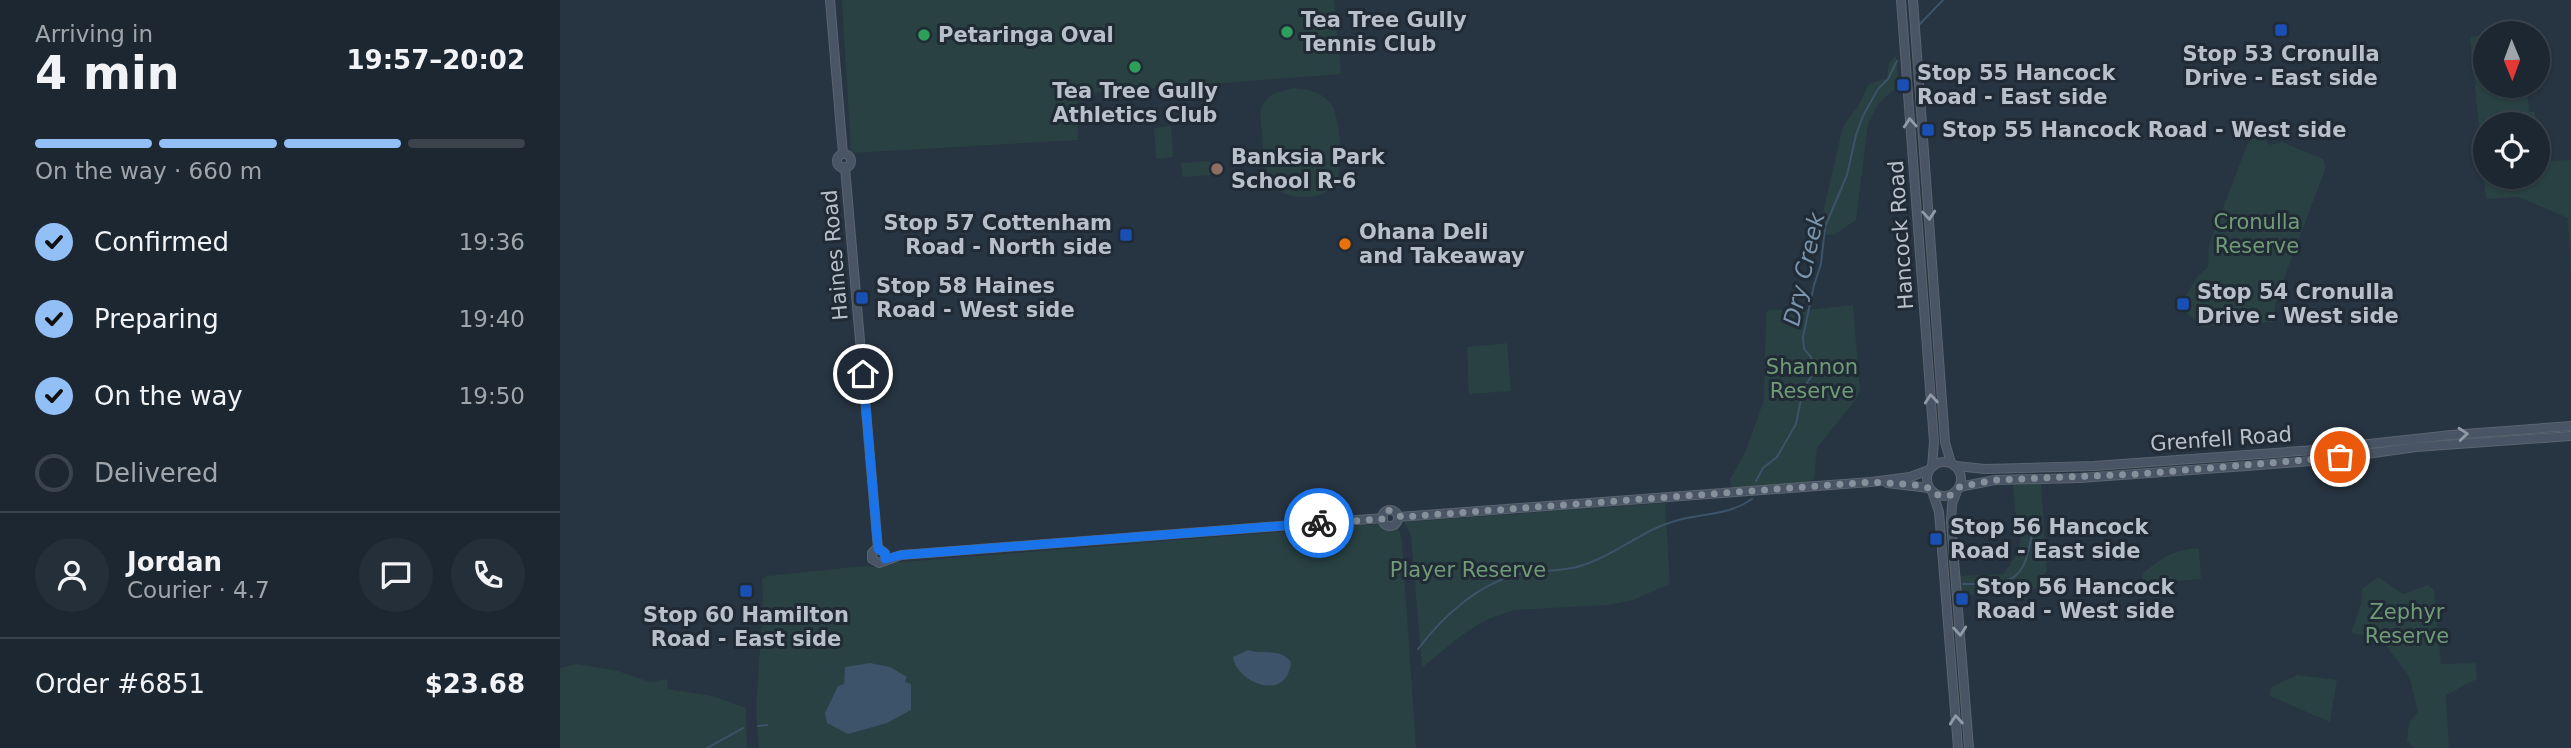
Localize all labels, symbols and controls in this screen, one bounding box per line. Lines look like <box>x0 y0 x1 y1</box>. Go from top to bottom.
place label: Tea Tree Gully Tennis Club <box>1301 8 1467 56</box>
text: Arriving in <box>35 21 153 47</box>
north arrow <box>2473 21 2550 98</box>
map controls <box>2473 21 2550 189</box>
marker: Stop 53 Cronulla Drive - East side <box>2273 22 2289 38</box>
place label: Petaringa Oval <box>938 23 1114 47</box>
marker: Tea Tree Gully Tennis Club <box>1279 24 1295 40</box>
marker: Petaringa Oval <box>916 27 932 43</box>
place label: Stop 53 Cronulla Drive - East side <box>2182 42 2380 90</box>
text: 19:57–20:02 <box>346 45 525 75</box>
text: 4 min <box>35 46 179 100</box>
marker: Tea Tree Gully Athletics Club <box>1127 59 1143 75</box>
place label: Stop 55 Hancock Road - East side <box>1917 61 2116 109</box>
marker: Stop 55 Hancock Road - East side <box>1895 77 1911 93</box>
place label: Tea Tree Gully Athletics Club <box>1052 79 1218 127</box>
button: locate <box>2473 112 2550 189</box>
one-way arrow <box>1903 117 1918 128</box>
place label: Stop 55 Hancock Road - West side <box>1942 118 2346 142</box>
marker: Stop 55 Hancock Road - West side <box>1920 122 1936 138</box>
place label: Banksia Park School R-6 <box>1231 145 1386 193</box>
text: On the way · 660 m <box>35 158 262 184</box>
street label: Hancock Road <box>1884 160 1918 310</box>
marker: Banksia Park School R-6 <box>1209 161 1225 177</box>
street label: Haines Road <box>817 189 853 321</box>
water label: Dry Creek <box>1778 208 1830 328</box>
one-way arrow <box>1921 209 1936 220</box>
park label: Cronulla Reserve <box>2214 210 2300 258</box>
place label: Stop 57 Cottenham Road - North side <box>883 211 1112 259</box>
place label: Ohana Deli and Takeaway <box>1359 220 1525 268</box>
icon: check <box>35 223 73 261</box>
text: Confirmed <box>94 227 229 257</box>
marker: Stop 57 Cottenham Road - North side <box>1118 227 1134 243</box>
text: 19:36 <box>459 229 525 255</box>
marker: Ohana Deli and Takeaway <box>1337 236 1353 252</box>
place label: Stop 58 Haines Road - West side <box>876 274 1075 322</box>
place label: Stop 54 Cronulla Drive - West side <box>2197 280 2399 328</box>
marker: Stop 58 Haines Road - West side <box>854 290 870 306</box>
marker: Stop 54 Cronulla Drive - West side <box>2175 296 2191 312</box>
icon: check <box>35 300 73 338</box>
text: Preparing <box>94 304 219 334</box>
text: 19:40 <box>459 306 525 332</box>
pin <box>833 344 893 404</box>
icon: home <box>844 355 882 393</box>
park label: Shannon Reserve <box>1766 355 1858 403</box>
icon: check <box>35 377 73 415</box>
text: On the way <box>94 381 243 411</box>
text: 19:50 <box>459 383 525 409</box>
one-way arrow <box>1924 393 1939 404</box>
street label: Grenfell Road <box>2149 422 2293 456</box>
pin <box>2310 427 2370 487</box>
one-way arrow <box>2458 427 2469 442</box>
icon: bag <box>2321 438 2359 476</box>
text: Delivered <box>94 458 218 488</box>
courier <box>1284 488 1354 558</box>
icon: bike <box>1300 504 1338 542</box>
place label: Stop 56 Hancock Road - East side <box>1950 515 2149 563</box>
marker: Stop 56 Hancock Road - East side <box>1928 531 1944 547</box>
button: person <box>35 538 109 612</box>
button: chat <box>359 538 433 612</box>
button: phone <box>451 538 525 612</box>
text: Jordan <box>127 547 222 577</box>
park label: Player Reserve <box>1390 558 1546 582</box>
place label: Stop 56 Hancock Road - West side <box>1976 575 2175 623</box>
text: Courier · 4.7 <box>127 577 270 603</box>
marker: Stop 60 Hamilton Road - East side <box>738 583 754 599</box>
marker: Stop 56 Hancock Road - West side <box>1954 591 1970 607</box>
park label: Zephyr Reserve <box>2365 600 2449 648</box>
place label: Stop 60 Hamilton Road - East side <box>643 603 849 651</box>
one-way arrow <box>1952 626 1967 637</box>
text: Order #6851 <box>35 669 205 699</box>
text: $23.68 <box>425 669 525 699</box>
one-way arrow <box>1949 714 1964 725</box>

